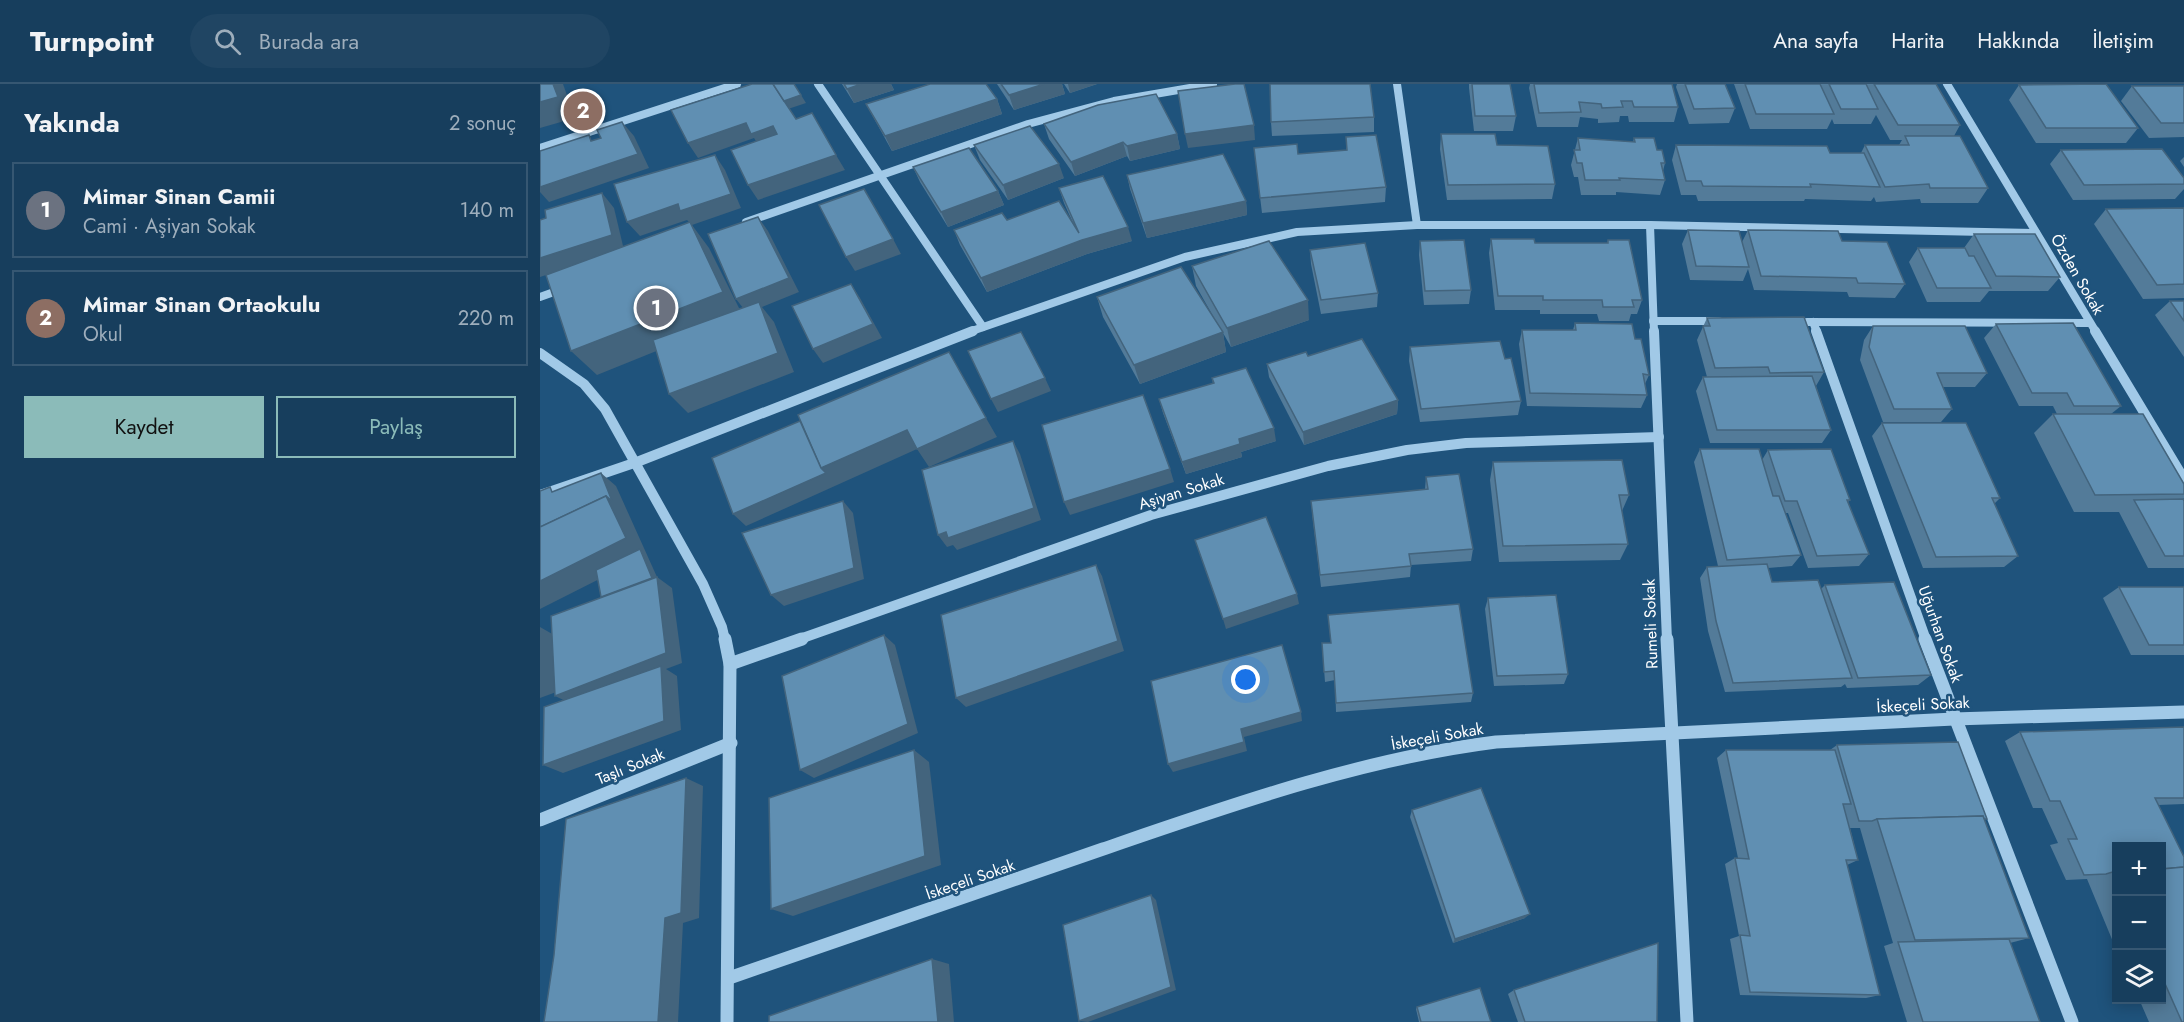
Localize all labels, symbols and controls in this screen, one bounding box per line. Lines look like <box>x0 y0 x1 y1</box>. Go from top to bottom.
search box <box>190 14 610 68</box>
text: Turnpoint <box>30 21 154 62</box>
icon: search <box>211 25 244 58</box>
text: Burada ara <box>259 25 359 57</box>
text: Ana sayfa <box>1773 26 1858 56</box>
text: Harita <box>1891 26 1944 56</box>
text: Hakkında <box>1977 26 2059 56</box>
text: İletişim <box>2092 26 2154 56</box>
pin: 2 <box>564 88 603 134</box>
text: Yakında <box>24 104 120 142</box>
text: 2 sonuç <box>449 109 516 138</box>
text: Mimar Sinan Camii <box>83 180 275 212</box>
text: 1 <box>40 196 51 225</box>
text: 140 m <box>460 196 514 225</box>
text: Cami · Aşiyan Sokak <box>83 212 256 241</box>
street label: Özden Sokak <box>2045 230 2110 320</box>
pin: 1 <box>636 286 676 330</box>
text: Mimar Sinan Ortaokulu <box>83 288 320 320</box>
text: 2 <box>39 304 52 333</box>
text: 220 m <box>458 304 514 333</box>
text: Okul <box>83 320 123 349</box>
button: Kaydet <box>24 396 264 458</box>
button: Paylaş <box>276 396 516 458</box>
street label: Aşiyan Sokak <box>1136 467 1228 515</box>
street label: Rumeli Sokak <box>1637 578 1664 669</box>
street label: Uğurhan Sokak <box>1912 582 1969 687</box>
your location <box>1231 665 1260 694</box>
street label: İskeçeli Sokak <box>1876 691 1971 718</box>
street label: İskeçeli Sokak <box>1389 717 1486 756</box>
street label: Taşlı Sokak <box>593 742 669 791</box>
map controls <box>2112 842 2166 1004</box>
button: + <box>2112 842 2166 896</box>
street label: İskeçeli Sokak <box>922 853 1019 906</box>
button: − <box>2112 896 2166 950</box>
button: layers <box>2112 950 2166 1004</box>

